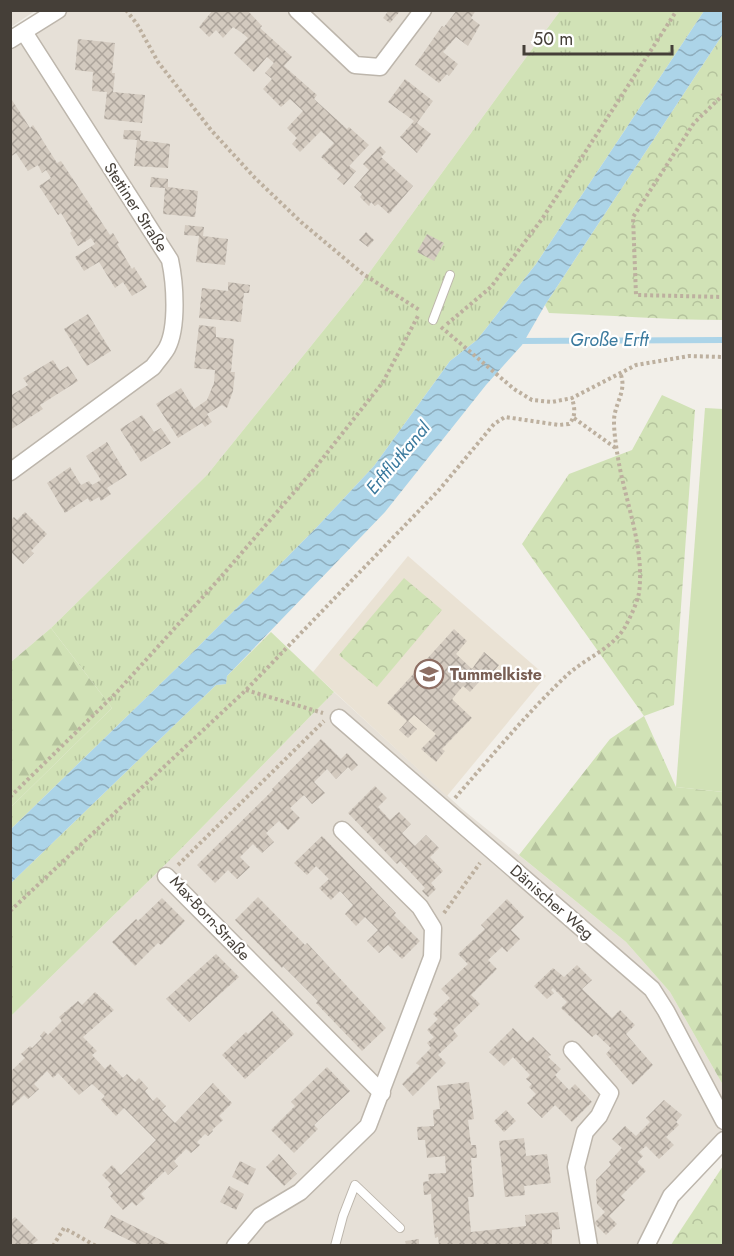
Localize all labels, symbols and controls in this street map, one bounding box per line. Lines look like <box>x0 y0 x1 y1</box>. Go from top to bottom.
scale bar <box>524 18 672 56</box>
text: 50 m <box>533 26 573 52</box>
street label: Stettiner Straße <box>98 158 174 256</box>
water label: Große Erft <box>570 327 650 353</box>
water label: Erftflutkanal <box>360 415 437 500</box>
school or university icon: Tummelkiste <box>413 658 445 690</box>
place label: Tummelkiste <box>450 663 542 686</box>
street label: Dänischer Weg <box>505 859 599 945</box>
street label: Max-Born-Straße <box>165 870 255 966</box>

